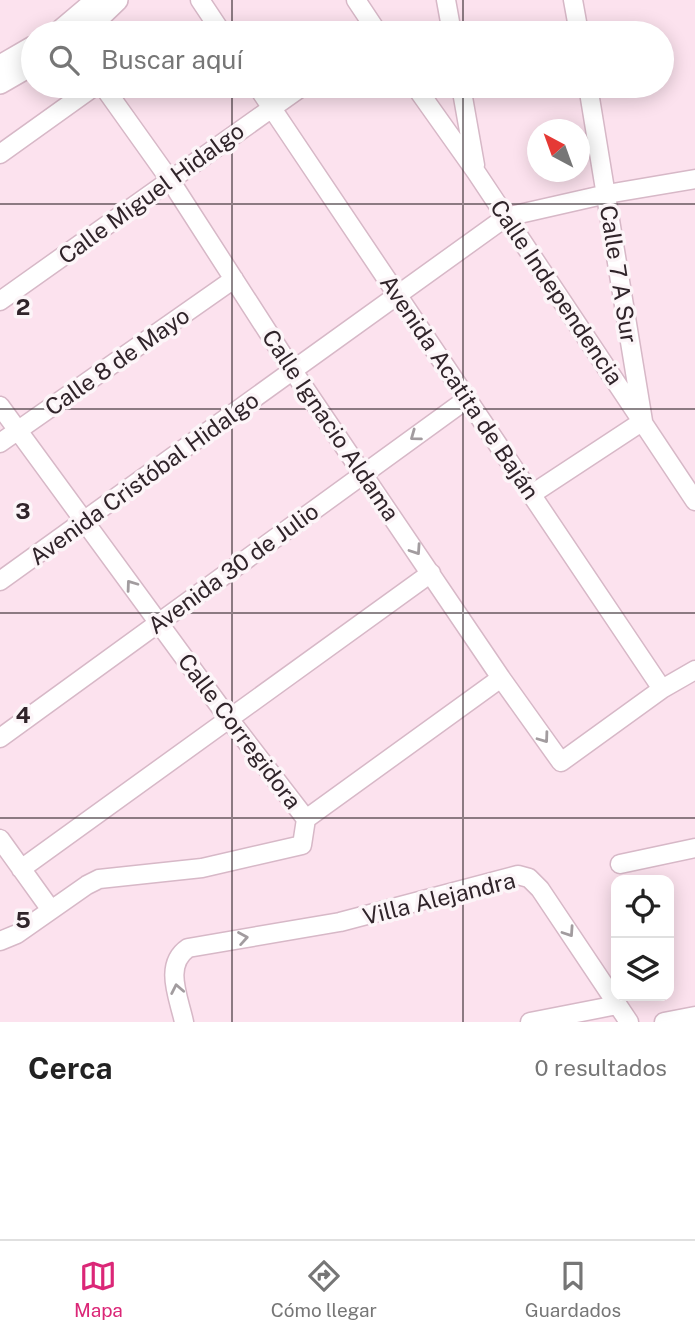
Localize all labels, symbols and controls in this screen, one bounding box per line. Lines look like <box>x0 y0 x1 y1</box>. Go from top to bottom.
search box <box>21 21 674 98</box>
icon: search <box>45 41 83 79</box>
text: Buscar aquí <box>101 44 243 75</box>
street label: Calle Miguel Hidalgo <box>53 117 249 269</box>
north arrow <box>527 119 590 182</box>
street label: Calle Independencia <box>485 194 629 390</box>
street label: Calle 7 A Sur <box>595 203 643 345</box>
street label: Avenida Acatita de Baján <box>375 270 545 504</box>
text: 2 <box>16 293 30 320</box>
street label: Calle 8 de Mayo <box>40 301 194 421</box>
street label: Calle Ignacio Aldama <box>257 324 405 526</box>
street label: Avenida Cristóbal Hidalgo <box>24 386 264 570</box>
one-way arrow <box>410 428 423 440</box>
text: 3 <box>15 497 31 524</box>
street label: Avenida 30 de Julio <box>142 497 324 639</box>
one-way arrow <box>408 542 420 555</box>
one-way arrow <box>127 580 139 592</box>
street label: Calle Corregidora <box>173 648 307 814</box>
text: 4 <box>15 701 31 728</box>
one-way arrow <box>536 730 548 743</box>
street label: Villa Alejandra <box>360 866 518 930</box>
map controls <box>611 875 674 1001</box>
button: locate <box>611 875 674 938</box>
text: 5 <box>15 906 31 933</box>
one-way arrow <box>561 924 573 937</box>
one-way arrow <box>237 931 249 946</box>
button: layers <box>611 938 674 1001</box>
one-way arrow <box>170 983 185 995</box>
text: Cerca <box>28 1050 113 1086</box>
text: 0 resultados <box>534 1054 667 1081</box>
tab: Mapa <box>74 1257 123 1321</box>
tab: Cómo llegar <box>271 1257 377 1321</box>
tab: Guardados <box>525 1257 621 1321</box>

